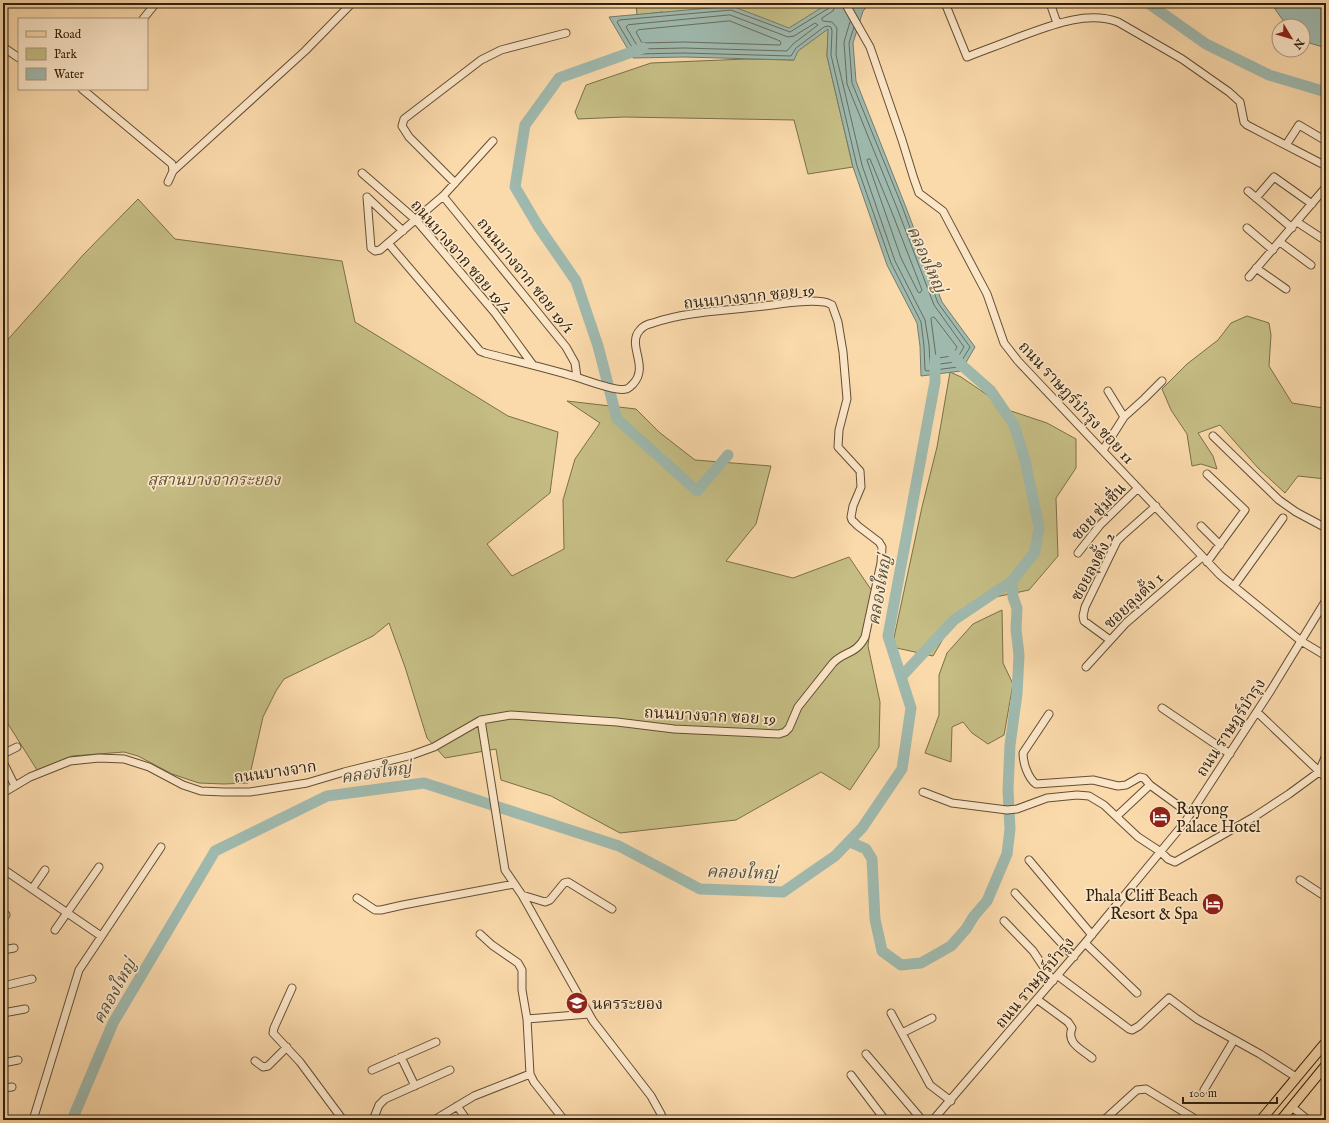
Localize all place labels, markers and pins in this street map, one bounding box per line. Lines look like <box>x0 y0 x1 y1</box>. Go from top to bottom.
place label: Rayong Palace Hotel <box>1176 800 1261 838</box>
hotel icon: Rayong Palace Hotel <box>1147 804 1173 830</box>
place label: Phala Cliff Beach Resort & Spa <box>1085 887 1198 925</box>
hotel icon: Phala Cliff Beach Resort & Spa <box>1200 891 1226 917</box>
school or university icon: นครระยอง <box>564 990 590 1016</box>
place label: นครระยอง <box>592 995 663 1015</box>

